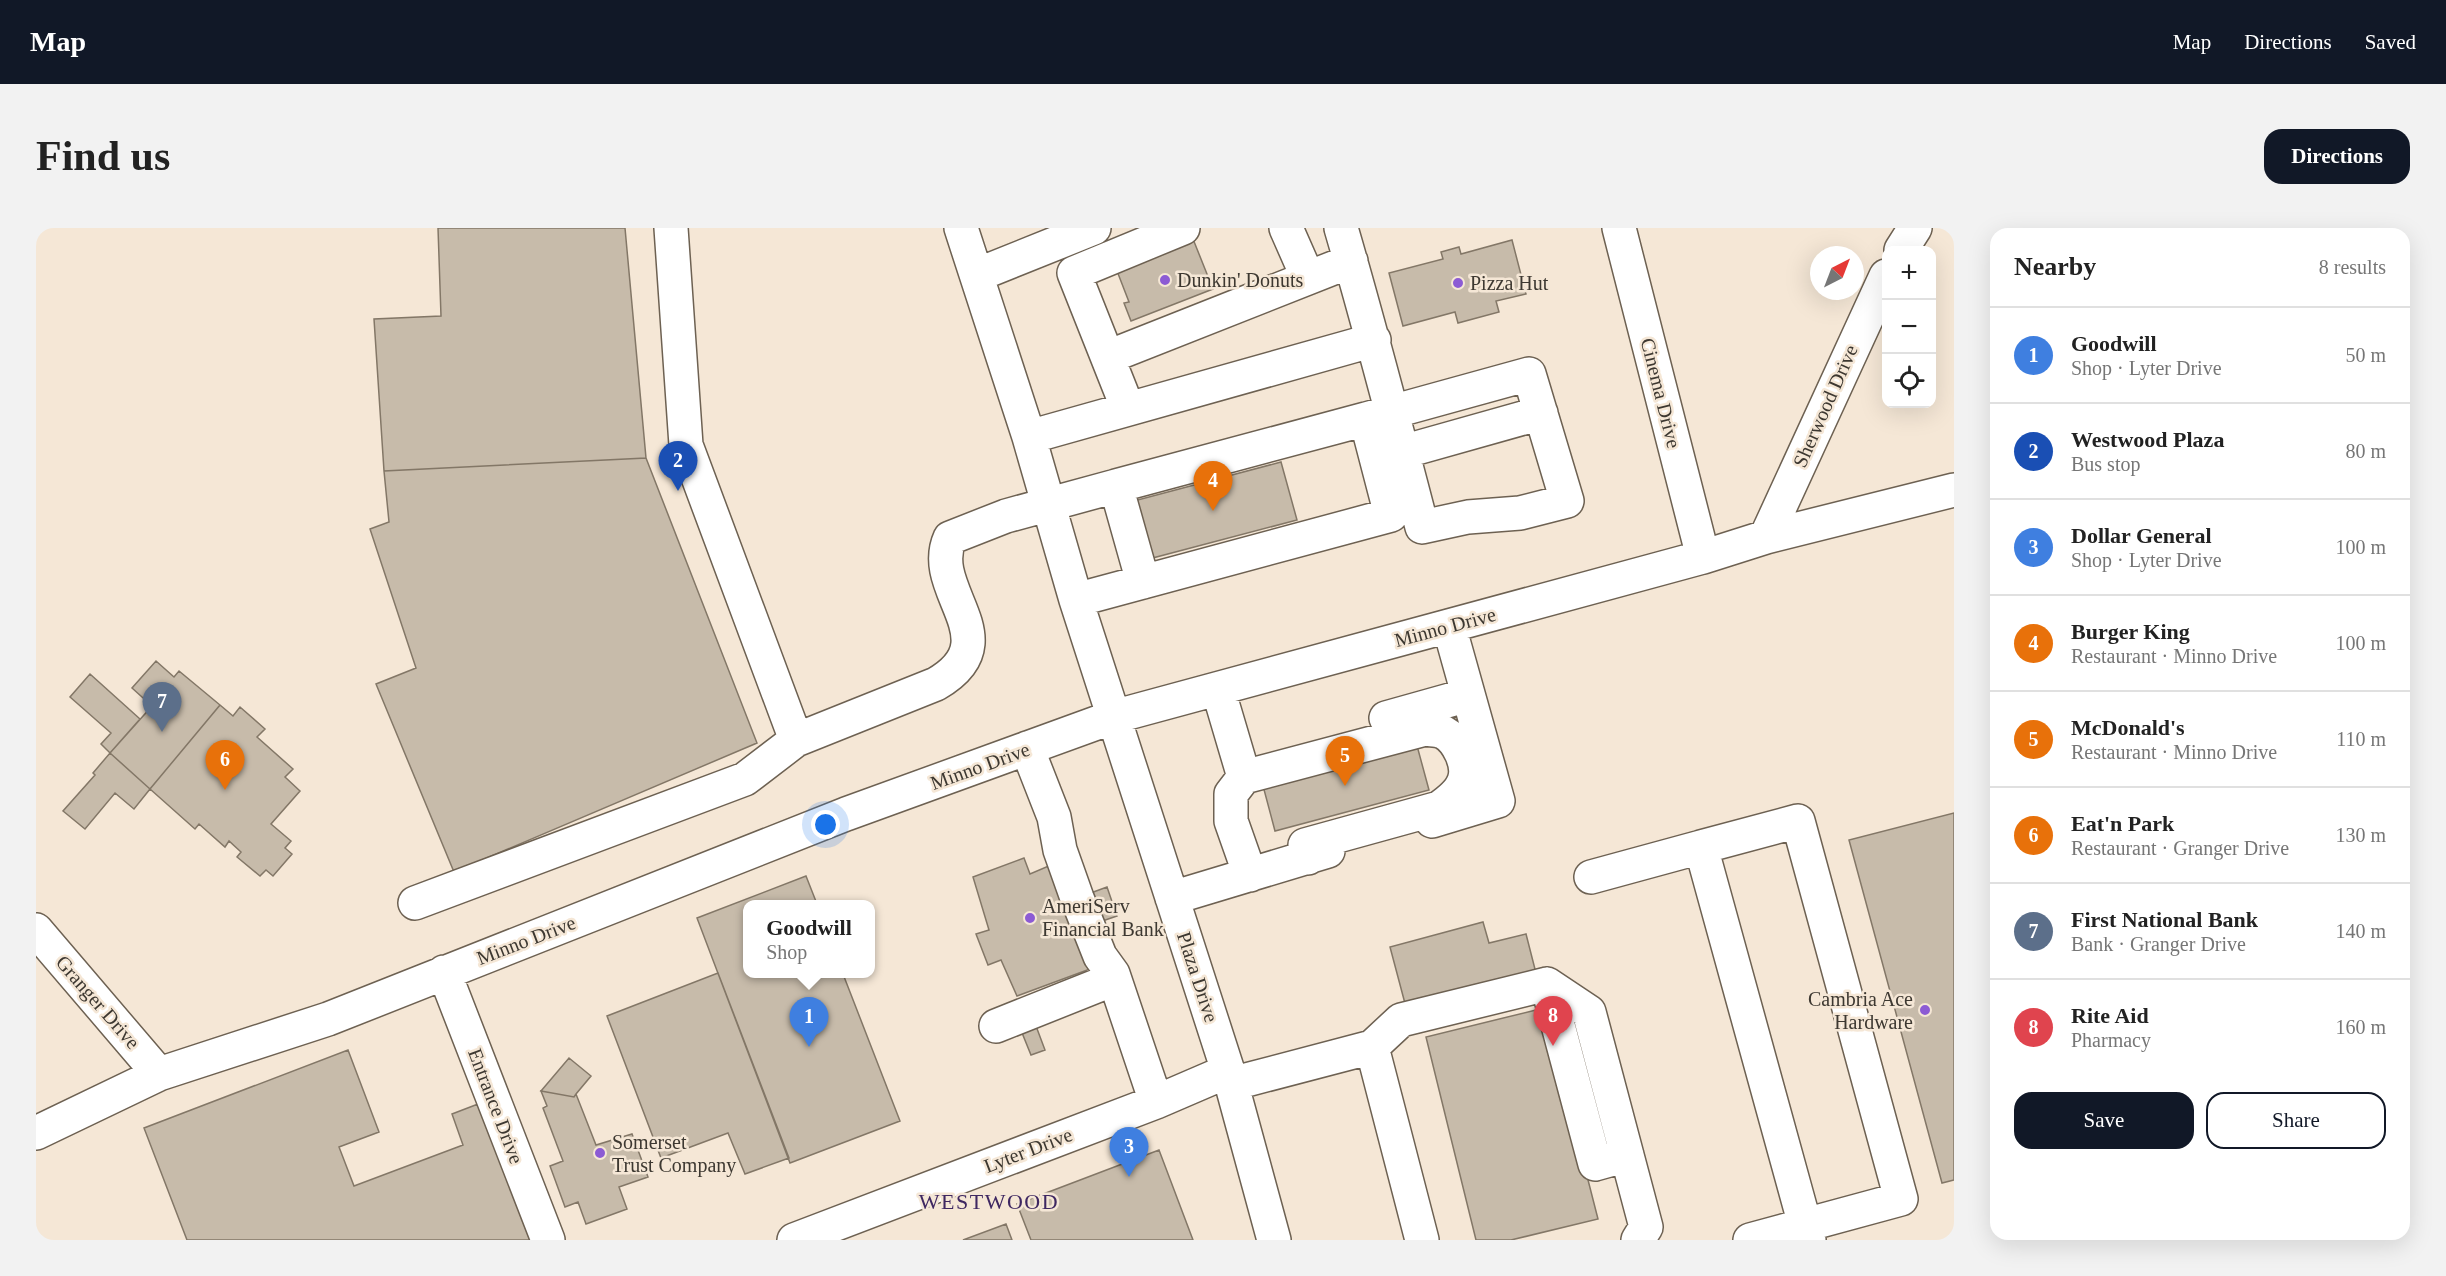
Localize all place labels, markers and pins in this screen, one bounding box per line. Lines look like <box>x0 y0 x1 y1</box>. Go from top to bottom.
place label: Dunkin' Donuts <box>1177 269 1304 291</box>
place label: Pizza Hut <box>1470 272 1549 294</box>
marker: Dunkin' Donuts <box>1158 273 1172 287</box>
marker: Pizza Hut <box>1451 276 1465 290</box>
pin: 2 <box>658 442 698 491</box>
pin: 4 <box>1194 462 1232 511</box>
pin: 7 <box>142 682 182 732</box>
pin: 5 <box>1326 736 1364 786</box>
pin: 6 <box>206 740 244 790</box>
place label: AmeriServ Financial Bank <box>1042 895 1164 940</box>
marker: AmeriServ Financial Bank <box>1023 911 1037 925</box>
place label: Cambria Ace Hardware <box>1808 988 1913 1033</box>
pin: 8 <box>1534 996 1573 1046</box>
pin: 1 <box>790 998 828 1047</box>
marker: Cambria Ace Hardware <box>1918 1003 1932 1017</box>
pin: 3 <box>1110 1128 1148 1177</box>
place label: Somerset Trust Company <box>612 1131 736 1177</box>
marker: Somerset Trust Company <box>593 1146 607 1160</box>

